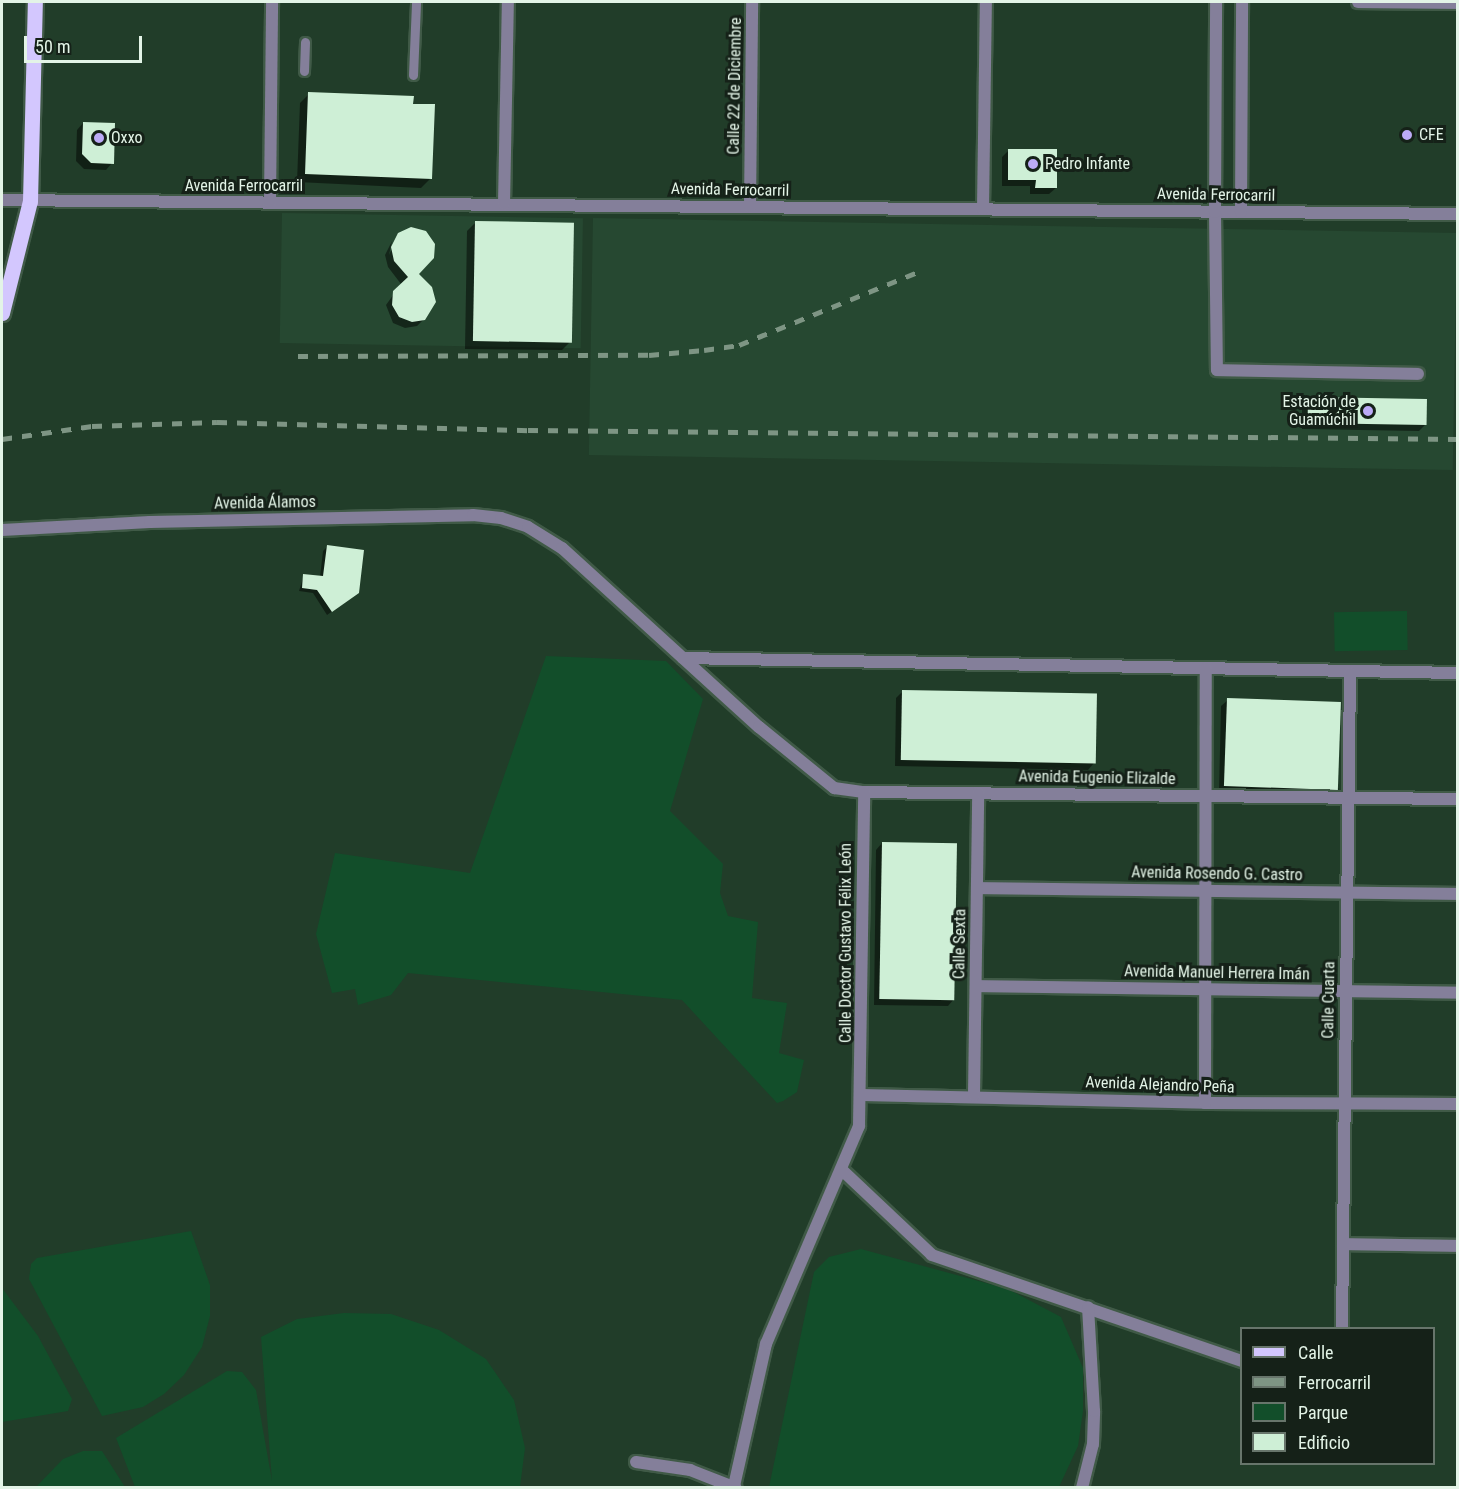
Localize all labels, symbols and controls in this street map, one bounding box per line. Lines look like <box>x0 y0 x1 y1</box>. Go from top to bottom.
street label: Calle 22 de Diciembre <box>724 17 746 155</box>
scale bar <box>27 24 146 62</box>
text: 50 m <box>35 36 70 57</box>
place label: CFE <box>1419 125 1444 145</box>
place label: Oxxo <box>111 128 143 148</box>
marker: CFE <box>1400 128 1414 142</box>
marker: Oxxo <box>92 131 106 145</box>
place label: Pedro Infante <box>1045 154 1130 174</box>
marker: Pedro Infante <box>1026 157 1040 171</box>
street label: Avenida Ferrocarril <box>185 176 303 196</box>
street label: Avenida Ferrocarril <box>671 179 789 201</box>
street label: Avenida Ferrocarril <box>1157 184 1275 206</box>
place label: Estación de Guamúchil <box>1282 392 1356 430</box>
marker: Estación de Guamúchil <box>1361 404 1375 418</box>
street label: Avenida Álamos <box>214 493 316 513</box>
street label: Avenida Eugenio Elizalde <box>1018 767 1176 789</box>
street label: Calle Doctor Gustavo Félix León <box>836 843 856 1043</box>
street label: Avenida Rosendo G. Castro <box>1131 863 1303 885</box>
street label: Calle Sexta <box>950 909 970 979</box>
street label: Calle Cuarta <box>1319 961 1339 1039</box>
street label: Avenida Manuel Herrera Imán <box>1124 962 1310 984</box>
street label: Avenida Alejandro Peña <box>1085 1073 1235 1097</box>
legend <box>1240 1327 1435 1465</box>
text: Calle <box>1298 1342 1334 1363</box>
text: Ferrocarril <box>1298 1372 1371 1393</box>
text: Parque <box>1298 1402 1348 1423</box>
text: Edificio <box>1298 1432 1350 1453</box>

